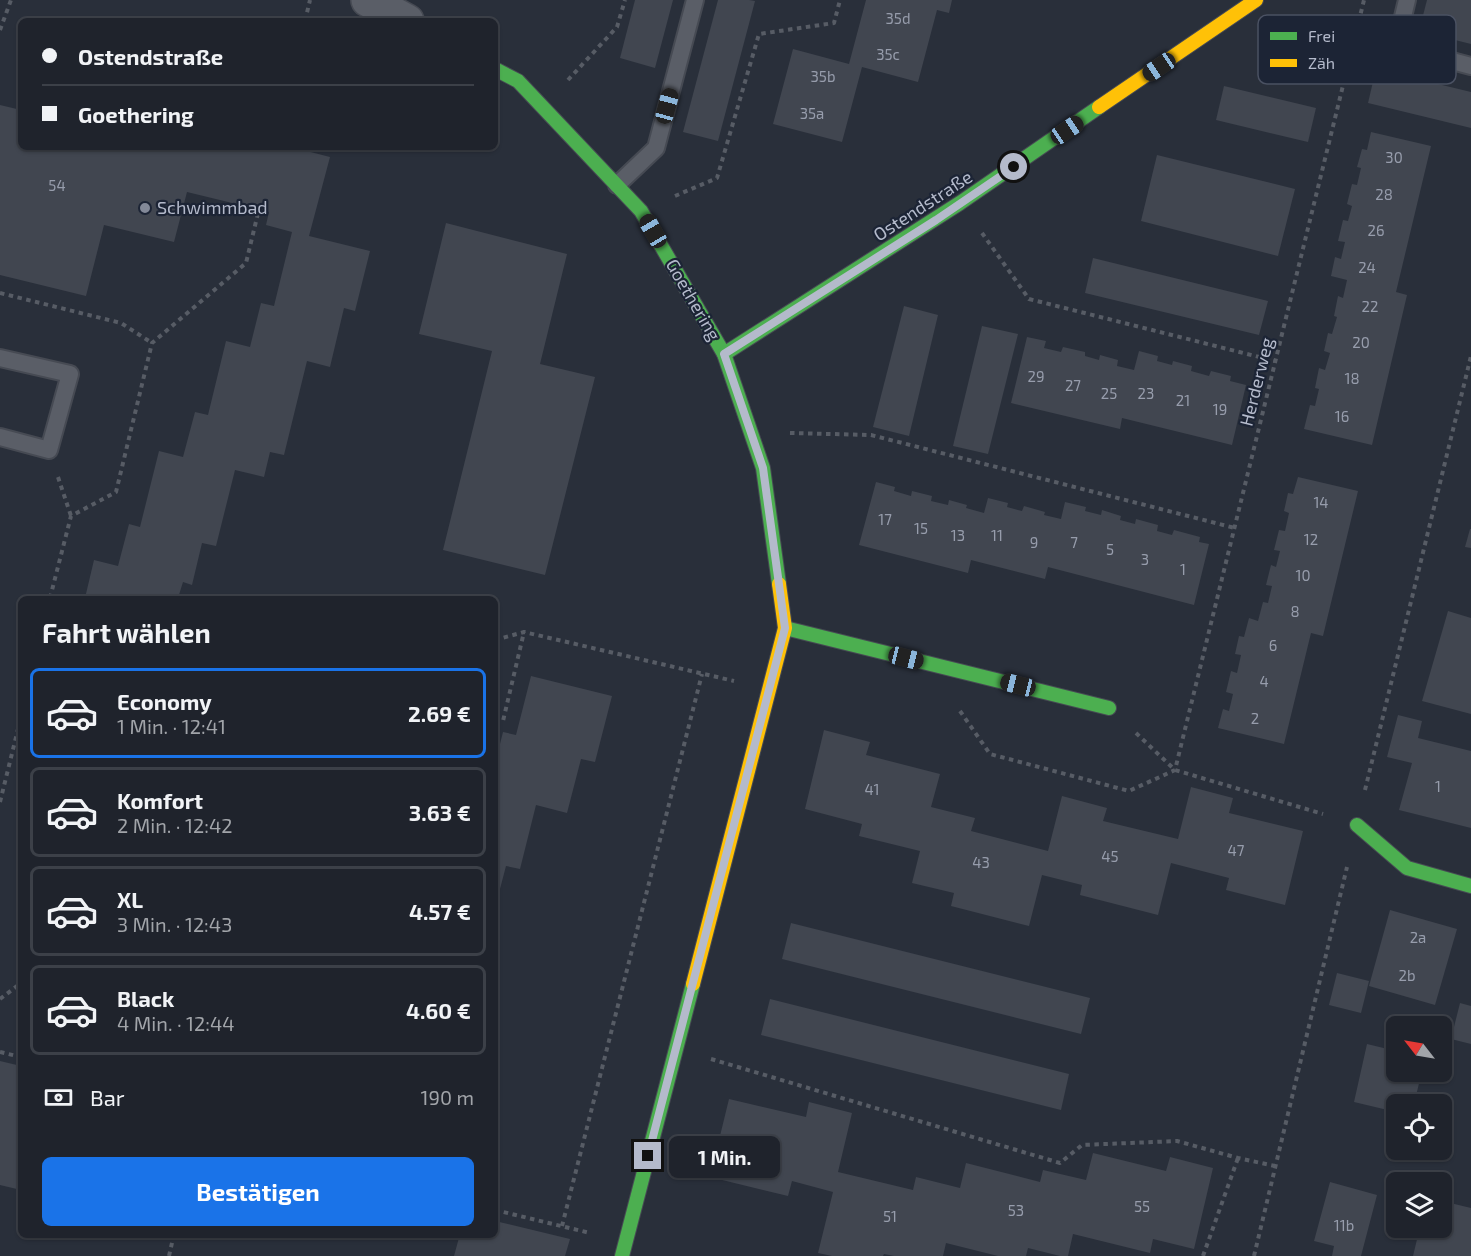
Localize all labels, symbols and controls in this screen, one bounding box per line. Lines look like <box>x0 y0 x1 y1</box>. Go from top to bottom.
house number: 35d <box>886 9 910 27</box>
legend <box>1258 15 1456 84</box>
text: Frei <box>1308 26 1335 45</box>
text: Ostendstraße <box>78 43 223 69</box>
house number: 35c <box>876 45 900 63</box>
car <box>1139 49 1179 85</box>
text: Zäh <box>1308 53 1335 72</box>
house number: 35b <box>811 67 835 85</box>
car <box>654 86 680 126</box>
text: Goethering <box>78 101 194 127</box>
house number: 35a <box>800 104 824 122</box>
car <box>1047 112 1087 148</box>
house number: 30 <box>1385 148 1403 166</box>
route start <box>1000 153 1027 180</box>
street label: Ostendstraße <box>869 165 976 245</box>
house number: 54 <box>48 176 66 194</box>
house number: 28 <box>1375 185 1393 203</box>
place label: Schwimmbad <box>157 196 268 218</box>
marker: Schwimmbad <box>138 201 152 215</box>
car <box>636 211 670 251</box>
house number: 26 <box>1367 221 1385 239</box>
street label: Goethering <box>662 255 726 344</box>
house number: 24 <box>1358 258 1376 276</box>
house number: 22 <box>1362 297 1378 315</box>
house number: 20 <box>1352 333 1370 351</box>
street label: Herderweg <box>1234 335 1278 428</box>
house number: 29 <box>1027 367 1045 385</box>
house number: 18 <box>1344 369 1360 387</box>
house number: 27 <box>1065 376 1081 394</box>
house number: 25 <box>1101 384 1117 402</box>
house number: 23 <box>1138 384 1154 402</box>
house number: 21 <box>1176 391 1190 409</box>
house number: 19 <box>1213 400 1227 418</box>
house number: 16 <box>1335 407 1349 425</box>
house number: 14 <box>1313 493 1329 511</box>
house number: 17 <box>878 510 892 528</box>
house number: 15 <box>914 519 928 537</box>
house number: 13 <box>951 526 965 544</box>
house number: 11 <box>991 526 1003 544</box>
house number: 12 <box>1304 530 1318 548</box>
house number: 9 <box>1030 533 1038 551</box>
house number: 7 <box>1070 533 1078 551</box>
house number: 5 <box>1106 540 1114 558</box>
house number: 3 <box>1141 550 1149 568</box>
house number: 1 <box>1180 560 1186 578</box>
house number: 10 <box>1295 566 1311 584</box>
house number: 8 <box>1290 602 1300 620</box>
text: Fahrt wählen <box>42 616 211 648</box>
house number: 6 <box>1269 636 1277 654</box>
car <box>886 645 926 671</box>
car <box>998 672 1038 698</box>
house number: 4 <box>1259 672 1269 690</box>
icon: car <box>45 686 99 740</box>
text: Economy <box>117 688 212 714</box>
text: 2.69 € <box>408 700 471 726</box>
house number: 2 <box>1251 709 1259 727</box>
text: 1 Min. · 12:41 <box>117 714 226 738</box>
house number: 1 <box>1435 777 1441 795</box>
house number: 41 <box>864 780 880 798</box>
icon: car <box>45 785 99 839</box>
text: Komfort <box>117 787 203 813</box>
text: 3.63 € <box>409 799 471 825</box>
text: 2 Min. · 12:42 <box>117 813 233 837</box>
house number: 47 <box>1228 841 1245 859</box>
house number: 45 <box>1101 847 1119 865</box>
house number: 43 <box>972 853 990 871</box>
icon: car <box>45 884 99 938</box>
text: XL <box>117 886 143 912</box>
text: 4.57 € <box>409 898 471 924</box>
text: 3 Min. · 12:43 <box>117 912 232 936</box>
house number: 2a <box>1410 928 1426 946</box>
house number: 2b <box>1399 966 1415 984</box>
icon: car <box>45 983 99 1037</box>
text: Black <box>117 985 174 1011</box>
text: 4.60 € <box>406 997 471 1023</box>
text: 4 Min. · 12:44 <box>117 1011 235 1035</box>
north arrow <box>1386 1016 1452 1082</box>
map controls <box>1386 1016 1452 1238</box>
icon: cash <box>42 1081 75 1114</box>
text: Bar <box>90 1084 125 1110</box>
text: 190 m <box>421 1085 474 1109</box>
button: locate <box>1386 1094 1452 1160</box>
callout: 1 Min. <box>669 1135 780 1177</box>
route end <box>634 1142 661 1169</box>
text: 1 Min. <box>698 1145 751 1169</box>
button: Bestätigen <box>42 1157 474 1226</box>
button: layers <box>1386 1172 1452 1238</box>
house number: 55 <box>1134 1197 1150 1215</box>
house number: 53 <box>1008 1201 1024 1219</box>
house number: 51 <box>883 1207 897 1225</box>
house number: 11b <box>1334 1216 1354 1234</box>

